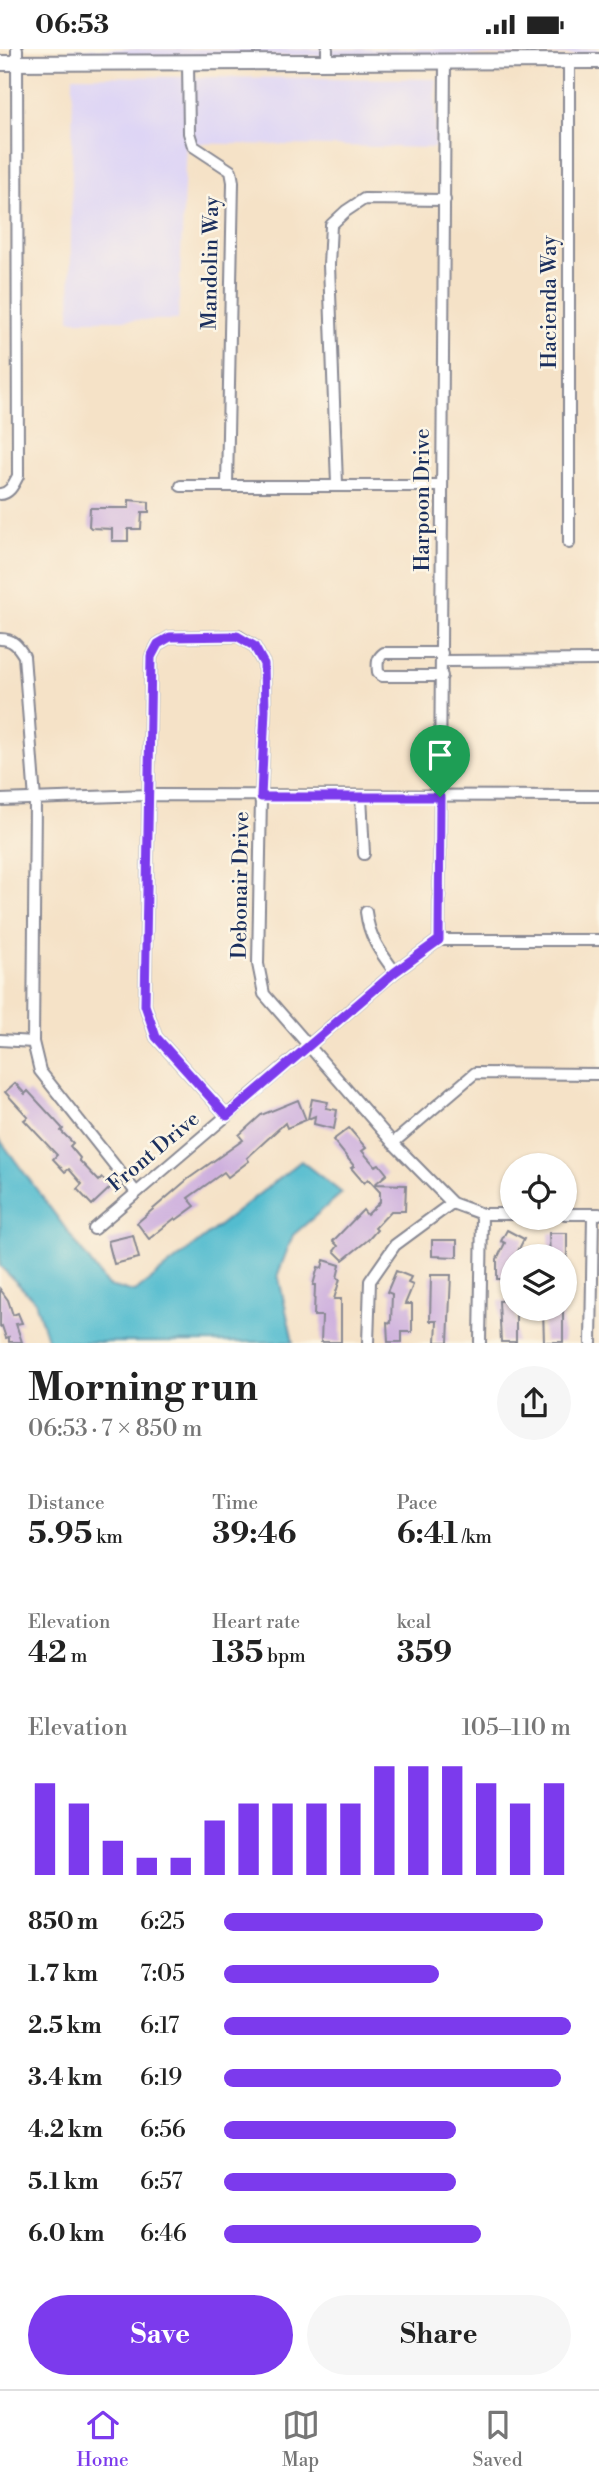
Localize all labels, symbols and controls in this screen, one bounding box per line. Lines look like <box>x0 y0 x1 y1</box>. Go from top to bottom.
text: 06:53 <box>35 9 109 41</box>
street label: Mandolin Way <box>197 195 225 330</box>
street label: Hacienda Way <box>537 235 563 369</box>
street label: Harpoon Drive <box>410 428 436 572</box>
pin <box>410 725 470 797</box>
icon: arrive <box>421 736 459 774</box>
street label: Debonair Drive <box>227 811 255 959</box>
street label: Front Drive <box>103 1106 205 1198</box>
map controls <box>500 1153 577 1321</box>
button: locate <box>500 1153 577 1230</box>
button: layers <box>500 1244 577 1321</box>
text: Morning run <box>28 1365 258 1412</box>
button: share <box>497 1366 571 1440</box>
text: 06:53 · 7 × 850 m <box>28 1415 202 1443</box>
text: Distance <box>28 1491 105 1515</box>
text: Time <box>212 1491 258 1515</box>
text: Pace <box>397 1491 437 1515</box>
text: 5.95 <box>28 1515 92 1553</box>
text: 39:46 <box>212 1515 297 1553</box>
text: 6:41 <box>397 1515 458 1553</box>
text: km <box>92 1525 123 1549</box>
text: /km <box>458 1525 492 1549</box>
text: Elevation <box>28 1610 110 1634</box>
text: Heart rate <box>212 1610 300 1634</box>
text: kcal <box>397 1610 431 1634</box>
text: 42 <box>28 1634 67 1672</box>
text: 135 <box>212 1634 263 1672</box>
text: 359 <box>397 1634 452 1672</box>
text: m <box>67 1644 87 1668</box>
text: bpm <box>263 1644 306 1668</box>
text: Elevation <box>28 1714 128 1742</box>
text: 105–110 m <box>462 1714 571 1742</box>
text: 850 m <box>28 1908 98 1936</box>
text: 6:25 <box>140 1908 185 1936</box>
text: 1.7 km <box>28 1960 98 1988</box>
text: 7:05 <box>140 1960 185 1988</box>
text: 2.5 km <box>28 2012 102 2040</box>
text: 6:17 <box>140 2012 179 2040</box>
text: 3.4 km <box>28 2064 102 2092</box>
text: 6:19 <box>140 2064 182 2092</box>
text: 4.2 km <box>28 2116 103 2144</box>
text: 6:56 <box>140 2116 186 2144</box>
text: 5.1 km <box>28 2168 99 2196</box>
text: 6:57 <box>140 2168 183 2196</box>
text: 6.0 km <box>28 2220 104 2248</box>
text: 6:46 <box>140 2220 187 2248</box>
button: Save <box>28 2295 293 2375</box>
button: Share <box>307 2295 571 2375</box>
tab: Home <box>76 2406 129 2472</box>
tab: Map <box>282 2406 320 2472</box>
tab: Saved <box>473 2406 522 2472</box>

